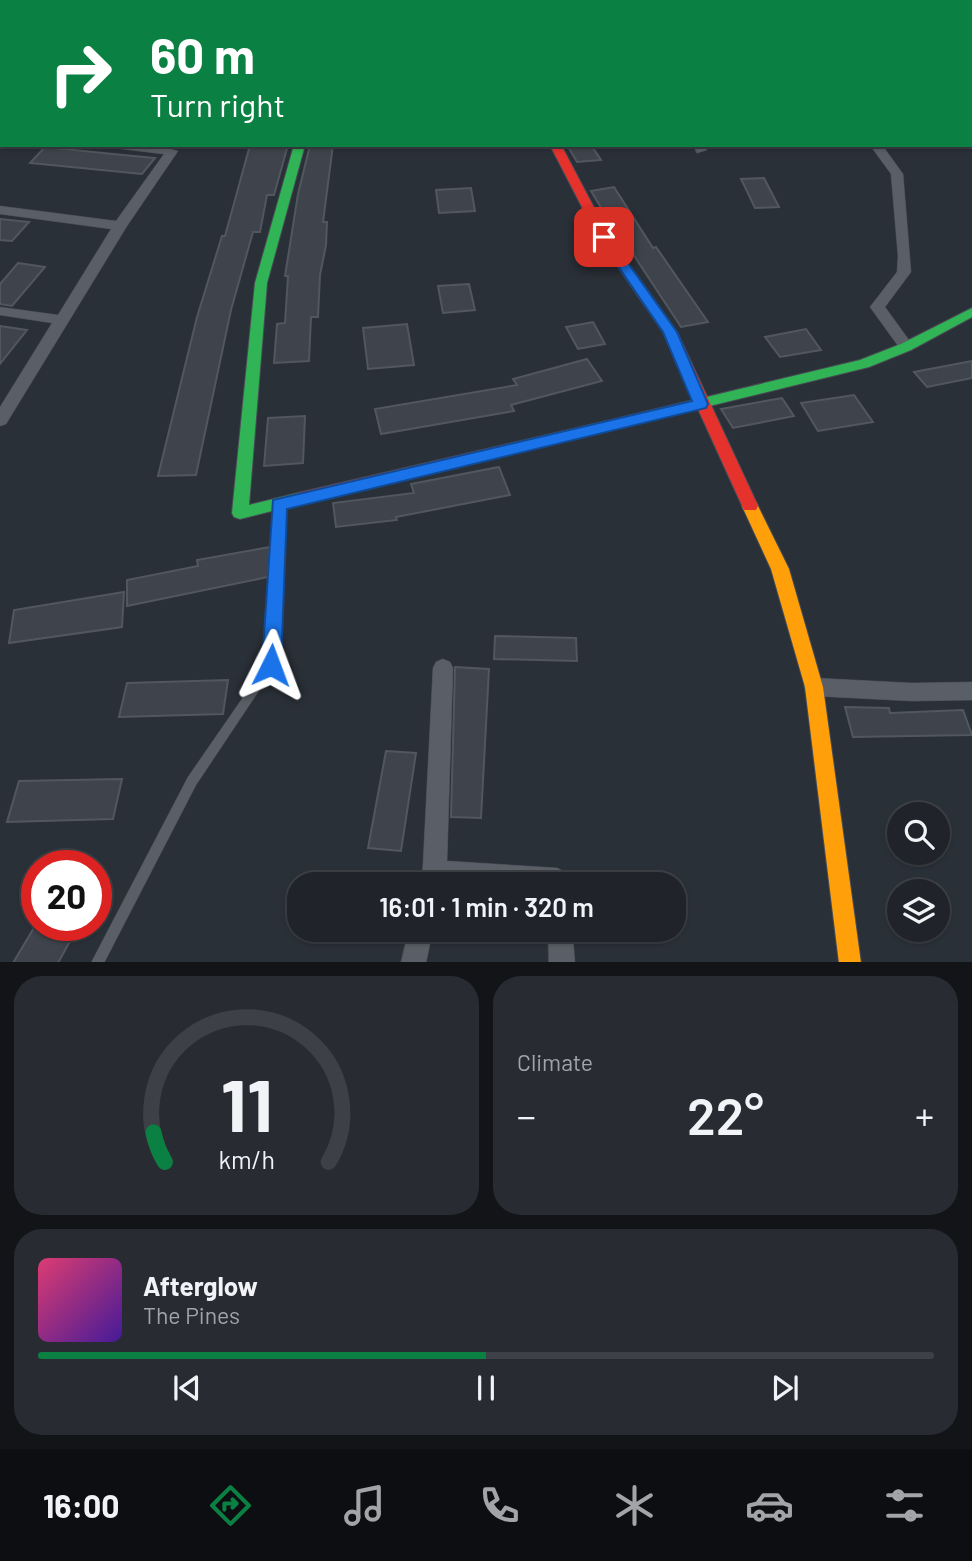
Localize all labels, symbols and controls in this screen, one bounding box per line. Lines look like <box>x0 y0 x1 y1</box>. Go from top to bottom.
text: 60 m <box>150 25 255 84</box>
icon: right <box>35 28 126 119</box>
text: Turn right <box>150 85 285 123</box>
pin <box>574 207 634 267</box>
icon: arrive <box>585 218 623 256</box>
position arrow <box>234 628 308 702</box>
map controls <box>887 802 950 942</box>
button: search <box>887 802 950 865</box>
speed limit sign: 20 <box>21 850 112 941</box>
button: layers <box>887 879 950 942</box>
text: 16:01 · 1 min · 320 m <box>379 891 594 922</box>
text: Climate <box>517 1048 593 1076</box>
text: 11 <box>220 1059 273 1147</box>
text: 22° <box>687 1083 764 1145</box>
text: − <box>517 1092 536 1138</box>
text: + <box>915 1092 934 1138</box>
text: km/h <box>218 1143 275 1173</box>
text: Afterglow <box>143 1270 258 1301</box>
text: The Pines <box>143 1301 240 1329</box>
icon: previous <box>168 1369 206 1407</box>
icon: pause <box>467 1369 505 1407</box>
icon: next <box>766 1369 804 1407</box>
icon: directions <box>206 1481 255 1530</box>
icon: music <box>340 1481 389 1530</box>
icon: phone <box>475 1481 524 1530</box>
icon: climate <box>610 1481 659 1530</box>
icon: car <box>745 1481 794 1530</box>
icon: filters <box>880 1481 929 1530</box>
text: 16:00 <box>43 1486 120 1524</box>

